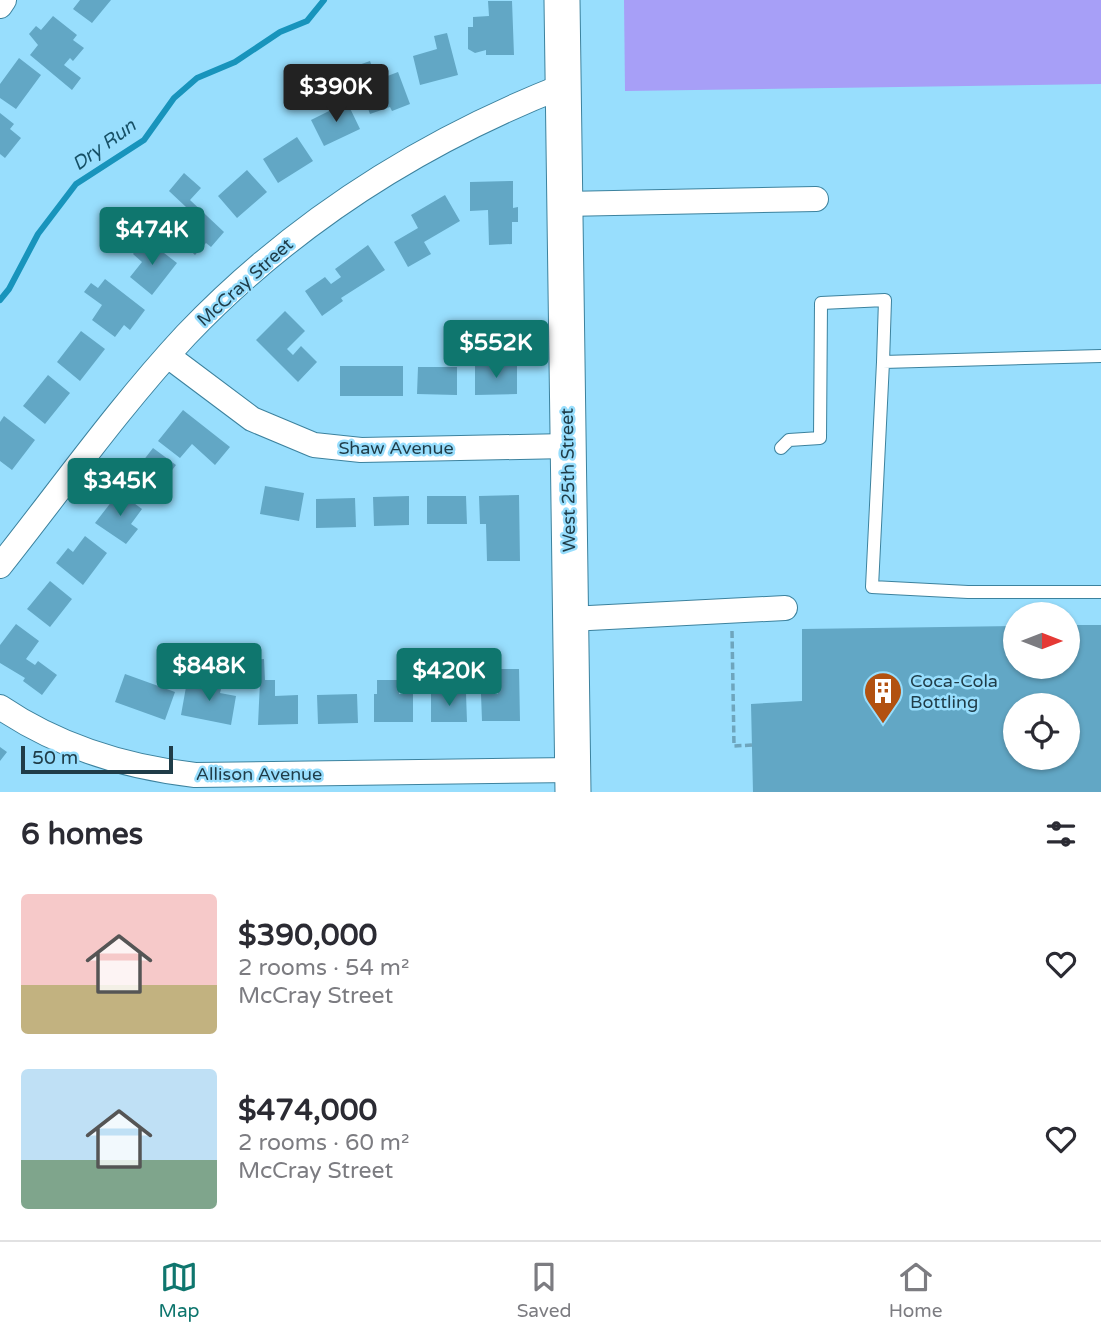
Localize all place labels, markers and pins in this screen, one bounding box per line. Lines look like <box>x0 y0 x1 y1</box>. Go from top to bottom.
pin: $390K <box>287 64 385 124</box>
pin: $474K <box>103 208 201 267</box>
pin: $552K <box>447 320 545 380</box>
pin: $345K <box>71 458 169 518</box>
pin: $848K <box>160 644 258 703</box>
pin: $420K <box>400 648 498 708</box>
building icon: Coca-Cola Bottling <box>862 670 904 725</box>
place label: Coca-Cola Bottling <box>910 670 998 713</box>

